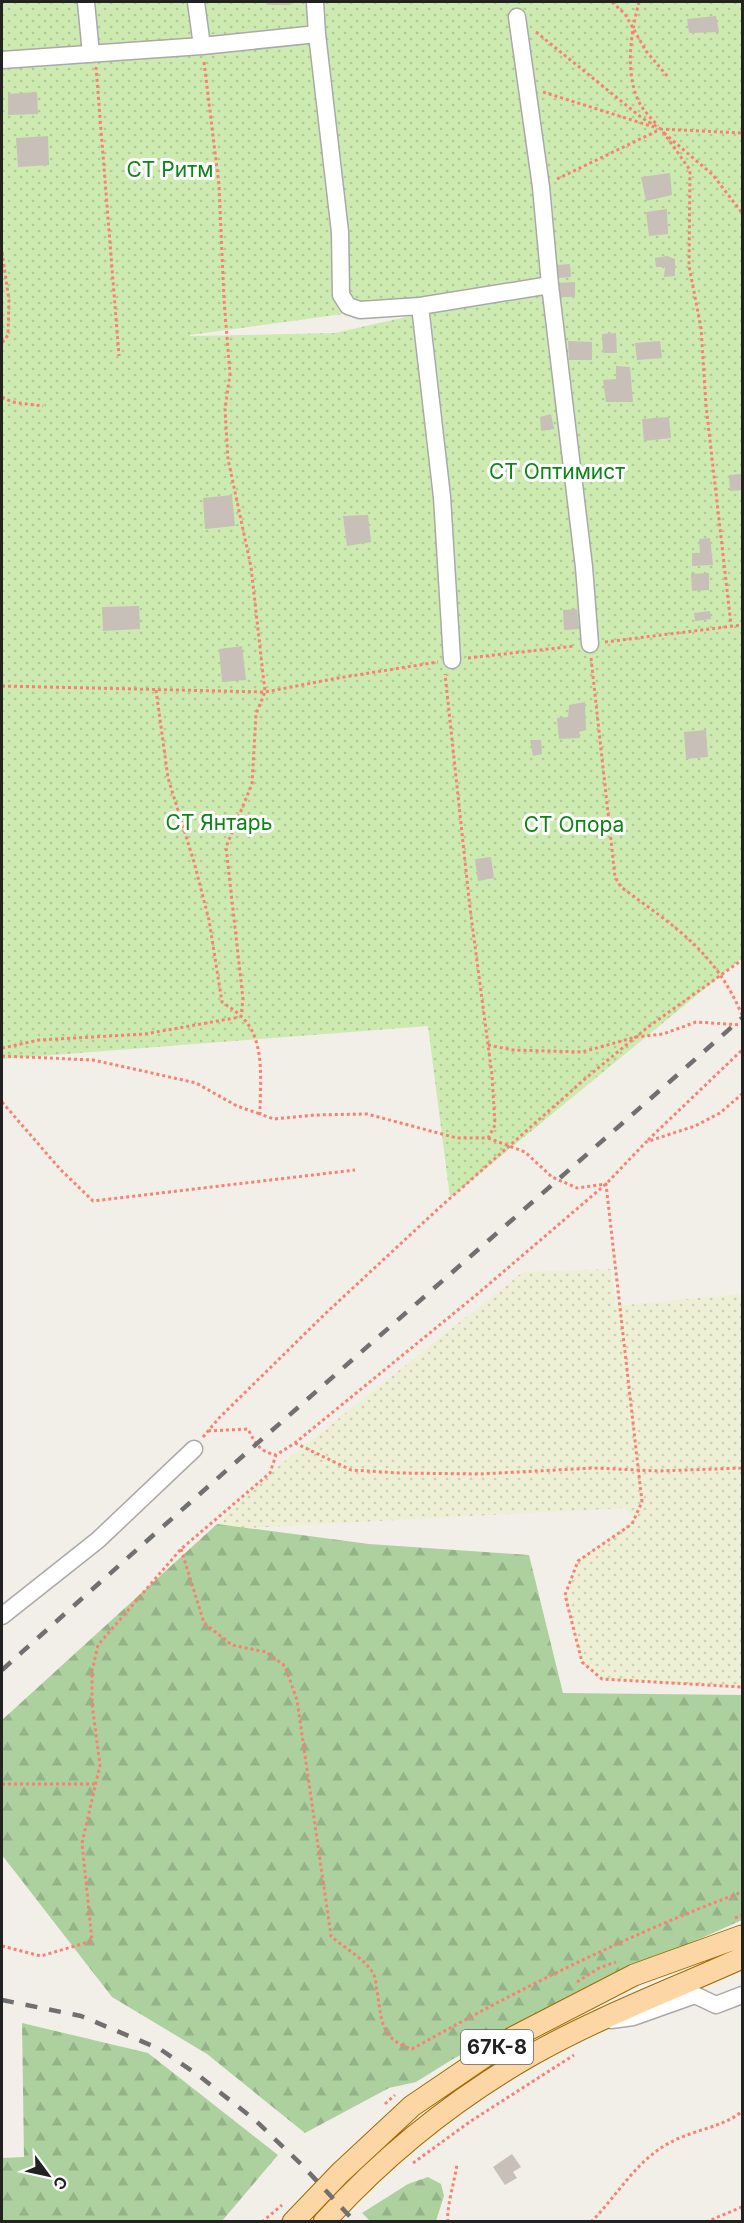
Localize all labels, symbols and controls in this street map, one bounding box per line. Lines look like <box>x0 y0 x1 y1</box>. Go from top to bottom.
park label: СТ Ритм <box>127 157 213 182</box>
park label: СТ Оптимист <box>489 459 625 484</box>
park label: СТ Янтарь <box>166 810 272 835</box>
park label: СТ Опора <box>524 812 624 837</box>
road number: 67К-8 <box>461 2030 533 2064</box>
north arrow <box>18 2145 78 2205</box>
text: С <box>49 2173 72 2194</box>

